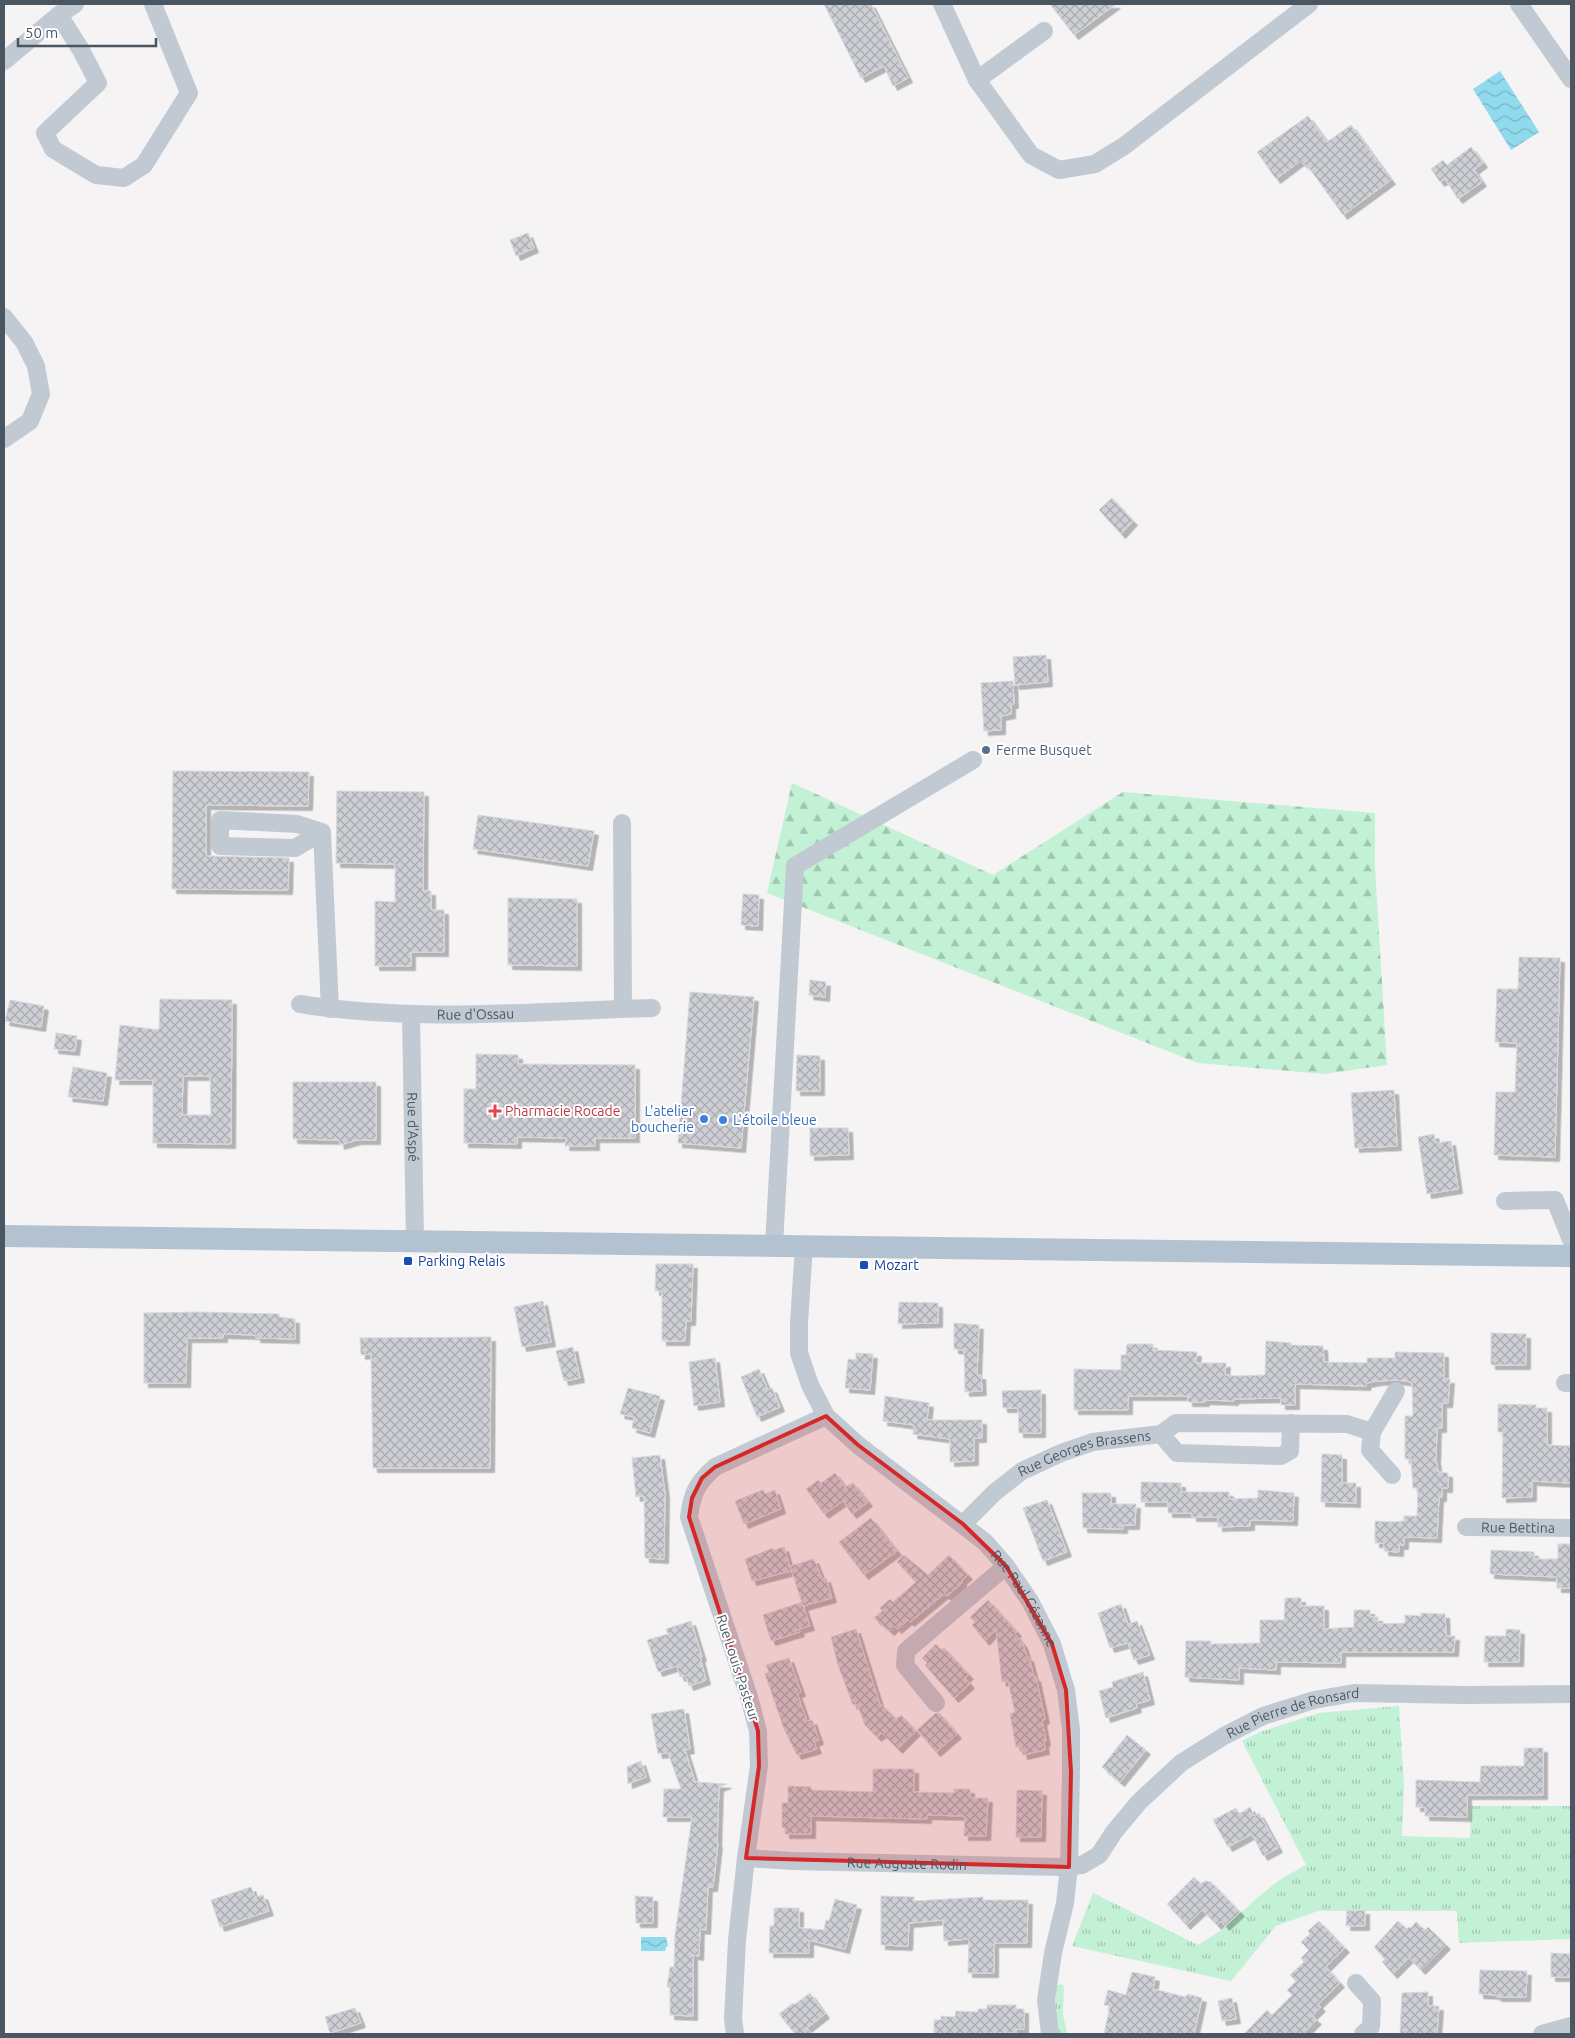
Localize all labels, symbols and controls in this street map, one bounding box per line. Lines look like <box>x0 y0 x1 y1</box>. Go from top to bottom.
scale bar <box>18 15 155 47</box>
text: 50 m <box>25 24 58 41</box>
place label: Ferme Busquet <box>996 742 1092 758</box>
marker: Ferme Busquet <box>980 744 992 756</box>
street label: Rue d'Ossau <box>437 1005 514 1023</box>
street label: Rue d'Aspé <box>404 1092 422 1162</box>
place label: Pharmacie Rocade <box>505 1103 620 1119</box>
place label: L'atelier boucherie <box>631 1103 695 1135</box>
marker: Pharmacie Rocade <box>489 1105 501 1117</box>
place label: L'étoile bleue <box>733 1112 817 1128</box>
marker: L'atelier boucherie <box>698 1113 710 1125</box>
marker: L'étoile bleue <box>717 1114 729 1126</box>
place label: Parking Relais <box>418 1253 505 1269</box>
marker: Parking Relais <box>402 1255 414 1267</box>
place label: Mozart <box>874 1257 919 1273</box>
marker: Mozart <box>858 1259 870 1271</box>
street label: Rue Georges Brassens <box>1015 1427 1152 1480</box>
street label: Rue Bettina <box>1481 1519 1555 1536</box>
street label: Rue Paul Cézanne <box>988 1547 1060 1650</box>
street label: Rue Louis Pasteur <box>713 1612 763 1724</box>
street label: Rue Pierre de Ronsard <box>1224 1685 1359 1741</box>
street label: Rue Auguste Rodin <box>847 1854 967 1873</box>

